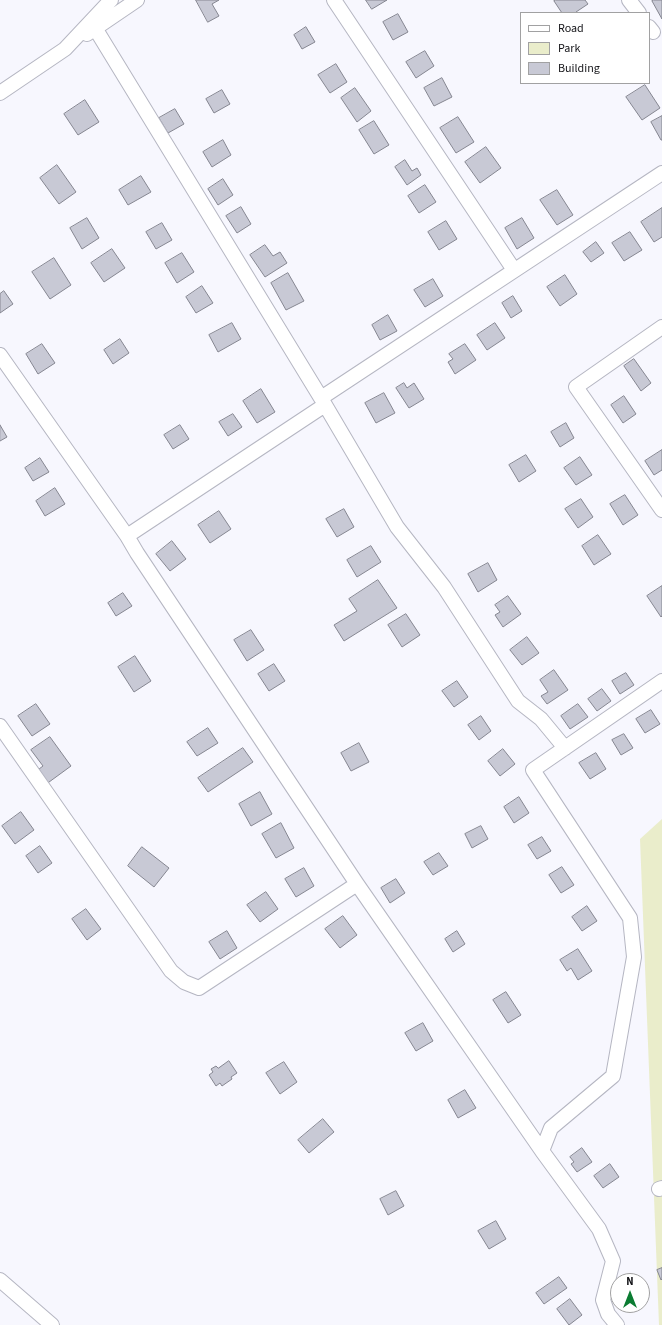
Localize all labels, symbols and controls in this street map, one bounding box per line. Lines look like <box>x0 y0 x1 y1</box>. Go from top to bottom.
legend <box>520 12 650 84</box>
text: Road <box>558 20 584 37</box>
text: Park <box>558 40 580 57</box>
text: Building <box>558 60 600 77</box>
north arrow <box>610 1273 650 1313</box>
text: N <box>626 1274 634 1289</box>

